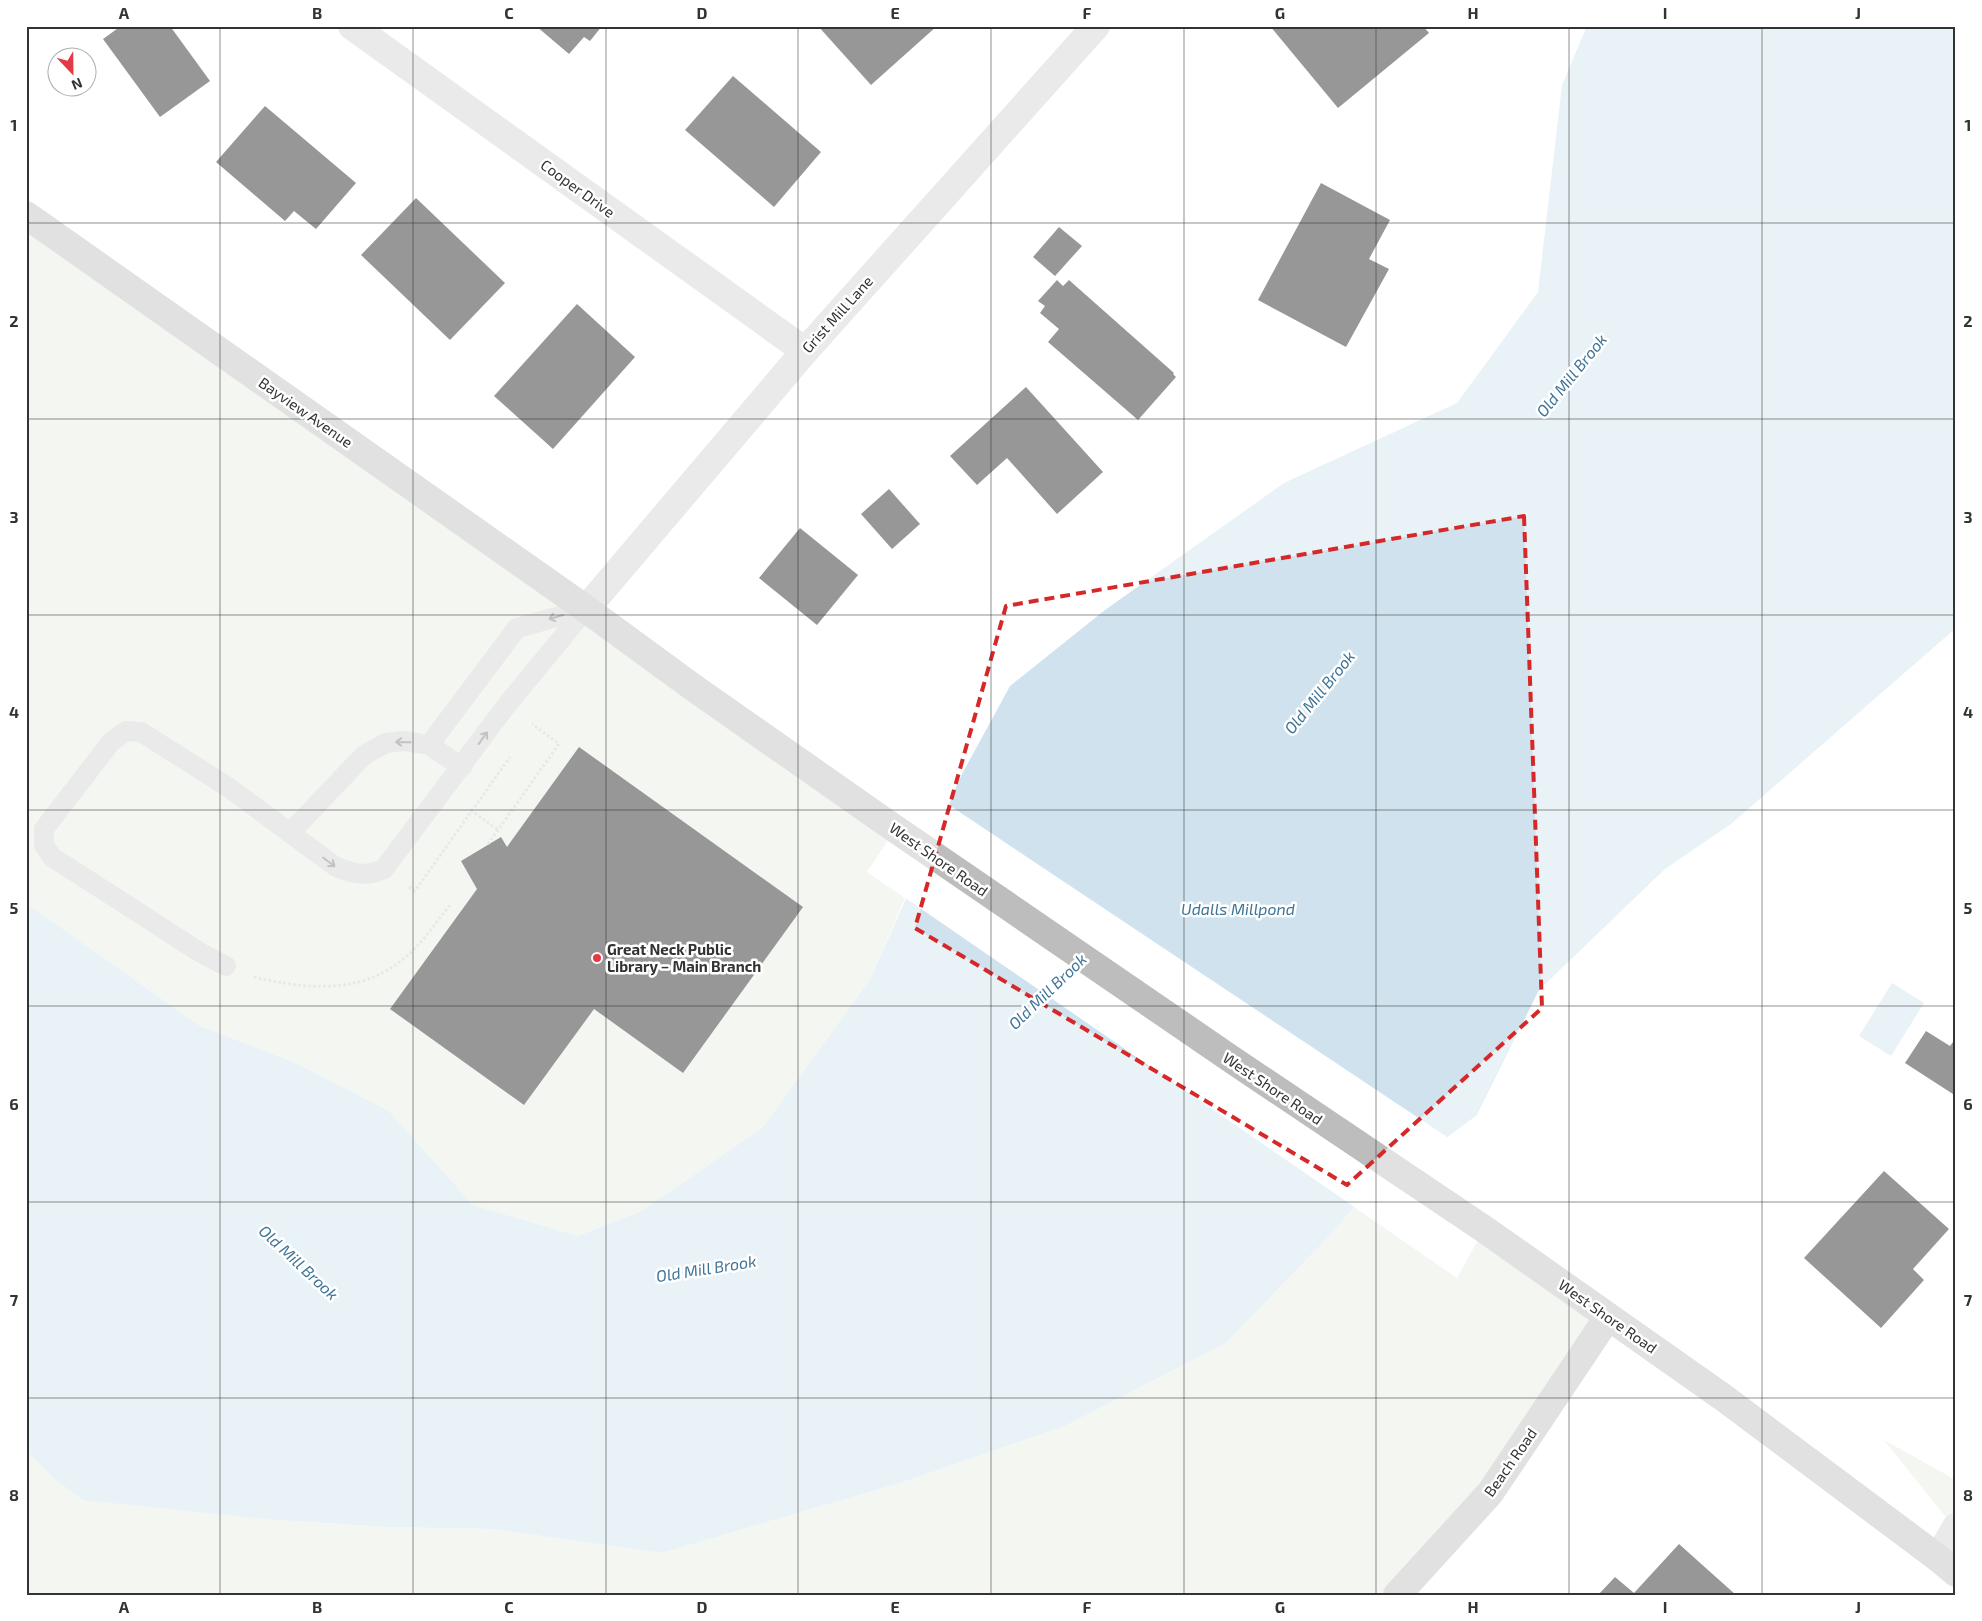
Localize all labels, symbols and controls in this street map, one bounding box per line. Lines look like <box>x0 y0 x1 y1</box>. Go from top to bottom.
text: A <box>119 3 130 22</box>
text: B <box>312 3 322 22</box>
text: C <box>504 3 514 22</box>
text: D <box>697 3 708 22</box>
text: E <box>890 3 900 22</box>
text: F <box>1083 3 1092 22</box>
text: G <box>1275 3 1285 22</box>
text: H <box>1467 3 1479 22</box>
text: I <box>1663 3 1667 22</box>
text: J <box>1855 3 1861 22</box>
north arrow <box>48 48 98 98</box>
text: N <box>69 75 85 94</box>
text: 1 <box>11 115 17 134</box>
text: 1 <box>1965 115 1971 134</box>
street label: Cooper Drive <box>538 155 618 221</box>
street label: Grist Mill Lane <box>798 272 876 356</box>
text: 2 <box>9 311 19 330</box>
text: 2 <box>1963 311 1973 330</box>
water label: Old Mill Brook <box>1532 330 1610 420</box>
street label: Bayview Avenue <box>256 373 356 451</box>
text: 3 <box>9 507 19 526</box>
text: 3 <box>1963 507 1973 526</box>
one-way arrow <box>549 613 565 622</box>
water label: Old Mill Brook <box>1280 647 1358 737</box>
text: 4 <box>9 702 19 721</box>
text: 4 <box>1963 702 1973 721</box>
one-way arrow <box>478 732 488 746</box>
one-way arrow <box>395 737 411 747</box>
street label: West Shore Road <box>886 818 992 900</box>
one-way arrow <box>322 857 336 867</box>
text: 5 <box>10 898 19 917</box>
text: 5 <box>1964 898 1973 917</box>
water label: Udalls Millpond <box>1181 899 1295 918</box>
place label: Great Neck Public Library – Main Branch <box>607 940 761 976</box>
water label: Old Mill Brook <box>1004 949 1090 1033</box>
marker: Great Neck Public Library – Main Branch <box>591 952 603 964</box>
street label: West Shore Road <box>1220 1048 1326 1128</box>
text: 6 <box>9 1094 19 1113</box>
text: 6 <box>1963 1094 1973 1113</box>
water label: Old Mill Brook <box>256 1221 342 1303</box>
water label: Old Mill Brook <box>655 1251 757 1285</box>
street label: West Shore Road <box>1555 1275 1661 1357</box>
text: 7 <box>10 1290 19 1309</box>
text: 7 <box>1964 1290 1973 1309</box>
street label: Beach Road <box>1480 1424 1540 1500</box>
text: 8 <box>9 1485 19 1504</box>
text: 8 <box>1963 1485 1973 1504</box>
text: A <box>119 1597 130 1616</box>
text: B <box>312 1597 322 1616</box>
text: C <box>504 1597 514 1616</box>
text: D <box>697 1597 708 1616</box>
text: E <box>890 1597 900 1616</box>
text: F <box>1083 1597 1092 1616</box>
text: G <box>1275 1597 1285 1616</box>
text: H <box>1467 1597 1479 1616</box>
text: I <box>1663 1597 1667 1616</box>
text: J <box>1855 1597 1861 1616</box>

